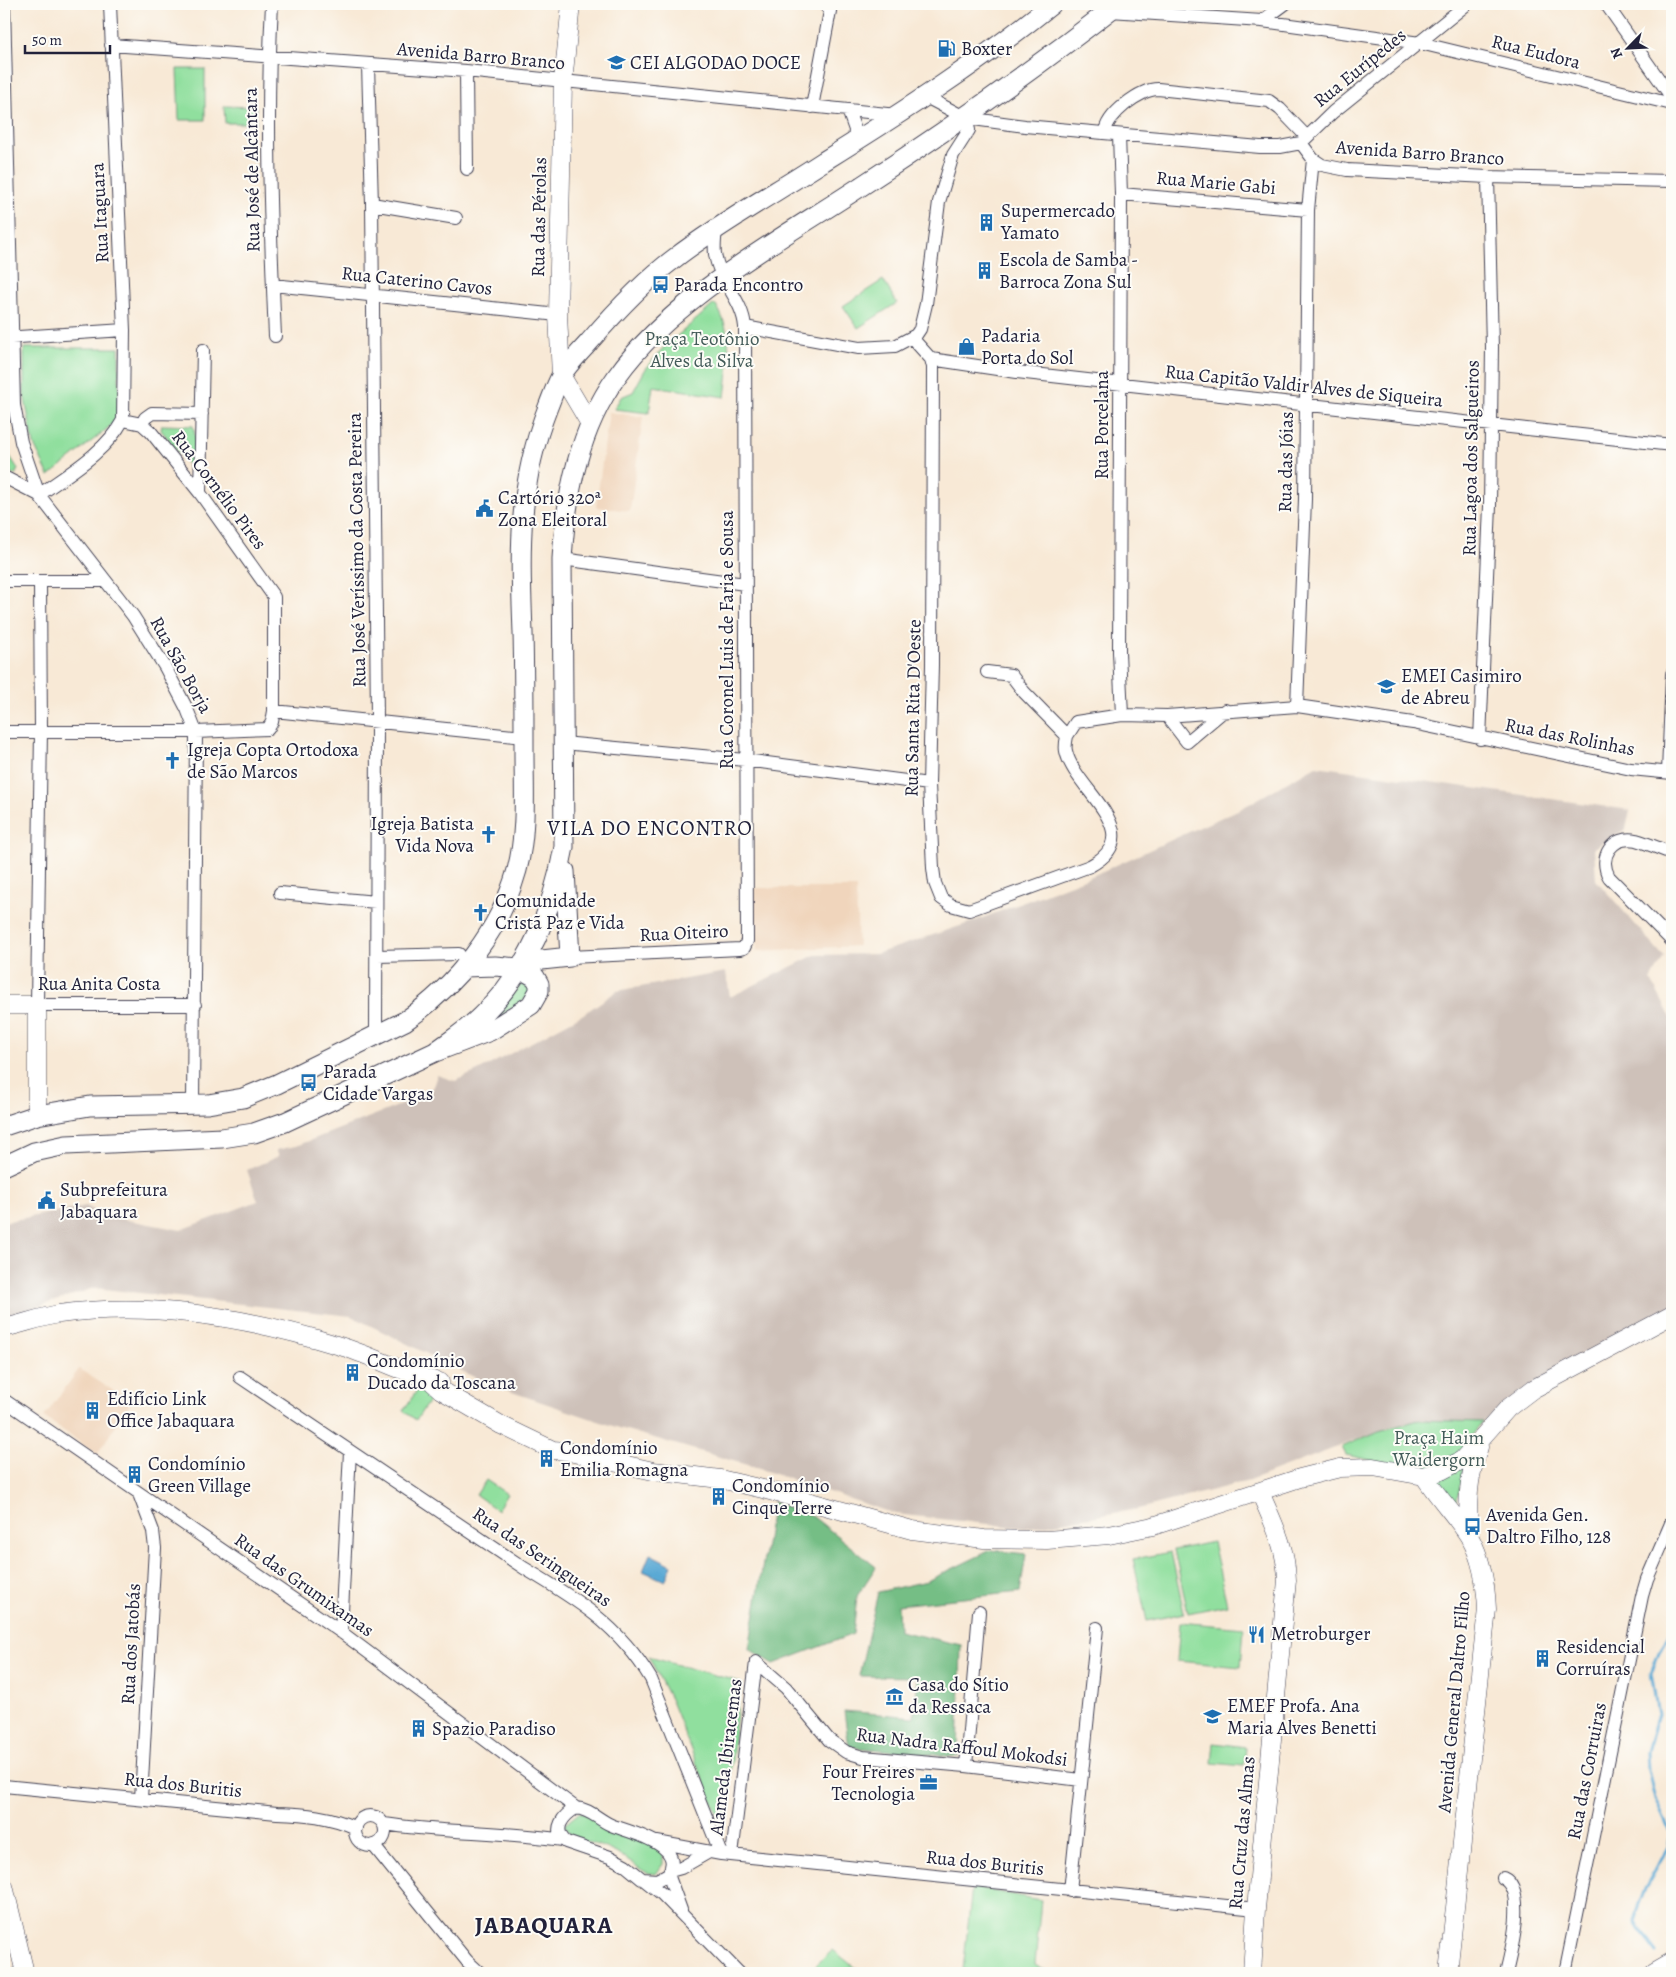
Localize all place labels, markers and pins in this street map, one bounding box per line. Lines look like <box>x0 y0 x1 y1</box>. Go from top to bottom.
place label: Boxter <box>961 36 1012 62</box>
fuel station icon: Boxter <box>937 39 957 59</box>
place label: CEI ALGODAO DOCE <box>630 50 801 76</box>
school or university icon: CEI ALGODAO DOCE <box>606 53 626 73</box>
place label: Supermercado Yamato <box>1000 198 1115 246</box>
building icon: Supermercado Yamato <box>977 212 997 232</box>
place label: Escola de Samba - Barroca Zona Sul <box>999 247 1138 295</box>
building icon: Escola de Samba - Barroca Zona Sul <box>975 261 995 281</box>
place label: Parada Encontro <box>674 272 803 298</box>
bus stop icon: Parada Encontro <box>650 275 670 295</box>
place label: Padaria Porta do Sol <box>981 323 1074 371</box>
shop icon: Padaria Porta do Sol <box>957 337 977 357</box>
place label: Cartório 320ª Zona Eleitoral <box>498 485 607 533</box>
public building icon: Cartório 320ª Zona Eleitoral <box>474 499 494 519</box>
place label: EMEI Casimiro de Abreu <box>1401 663 1522 711</box>
school or university icon: EMEI Casimiro de Abreu <box>1377 677 1397 697</box>
place label: Igreja Copta Ortodoxa de São Marcos <box>187 737 359 785</box>
church icon: Igreja Copta Ortodoxa de São Marcos <box>163 751 183 771</box>
place label: Igreja Batista Vida Nova <box>370 811 474 859</box>
church icon: Igreja Batista Vida Nova <box>478 825 498 845</box>
place label: Comunidade Cristã Paz e Vida <box>495 888 625 936</box>
church icon: Comunidade Cristã Paz e Vida <box>471 902 491 922</box>
place label: Parada Cidade Vargas <box>323 1059 433 1107</box>
bus stop icon: Parada Cidade Vargas <box>299 1073 319 1093</box>
place label: Subprefeitura Jabaquara <box>60 1177 168 1225</box>
public building icon: Subprefeitura Jabaquara <box>36 1191 56 1211</box>
place label: Condomínio Ducado da Toscana <box>367 1348 516 1396</box>
building icon: Condomínio Ducado da Toscana <box>343 1362 363 1382</box>
place label: Edifício Link Office Jabaquara <box>107 1386 235 1434</box>
building icon: Edifício Link Office Jabaquara <box>83 1400 103 1420</box>
place label: Condomínio Emilia Romagna <box>560 1435 689 1483</box>
building icon: Condomínio Emilia Romagna <box>536 1449 556 1469</box>
place label: Condomínio Green Village <box>148 1451 251 1499</box>
building icon: Condomínio Green Village <box>124 1465 144 1485</box>
place label: Condomínio Cinque Terre <box>732 1473 832 1521</box>
building icon: Condomínio Cinque Terre <box>708 1487 728 1507</box>
place label: Avenida Gen. Daltro Filho, 128 <box>1485 1502 1611 1550</box>
bus stop icon: Avenida Gen. Daltro Filho, 128 <box>1462 1516 1482 1536</box>
place label: Metroburger <box>1271 1621 1371 1647</box>
restaurant icon: Metroburger <box>1247 1624 1267 1644</box>
place label: Residencial Corruíras <box>1556 1634 1645 1682</box>
building icon: Residencial Corruíras <box>1532 1648 1552 1668</box>
place label: Casa do Sítio da Ressaca <box>908 1672 1009 1720</box>
museum icon: Casa do Sítio da Ressaca <box>884 1686 904 1706</box>
place label: EMEF Profa. Ana Maria Alves Benetti <box>1227 1693 1377 1741</box>
school or university icon: EMEF Profa. Ana Maria Alves Benetti <box>1203 1707 1223 1727</box>
place label: Spazio Paradiso <box>432 1716 556 1742</box>
building icon: Spazio Paradiso <box>408 1719 428 1739</box>
place label: Four Freires Tecnologia <box>822 1759 915 1807</box>
office icon: Four Freires Tecnologia <box>919 1773 939 1793</box>

